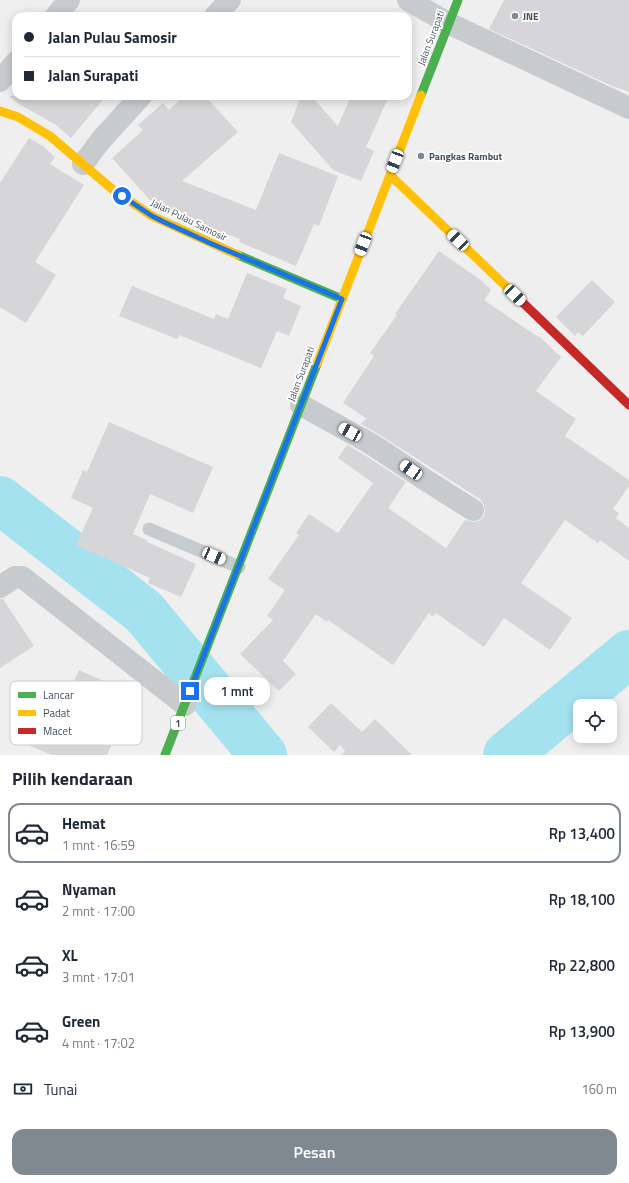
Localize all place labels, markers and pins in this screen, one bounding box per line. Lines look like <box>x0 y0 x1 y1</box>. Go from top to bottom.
place label: JNE <box>523 9 539 24</box>
marker: JNE <box>510 11 520 21</box>
place label: Pangkas Rambut <box>429 149 503 164</box>
marker: Pangkas Rambut <box>416 151 426 161</box>

